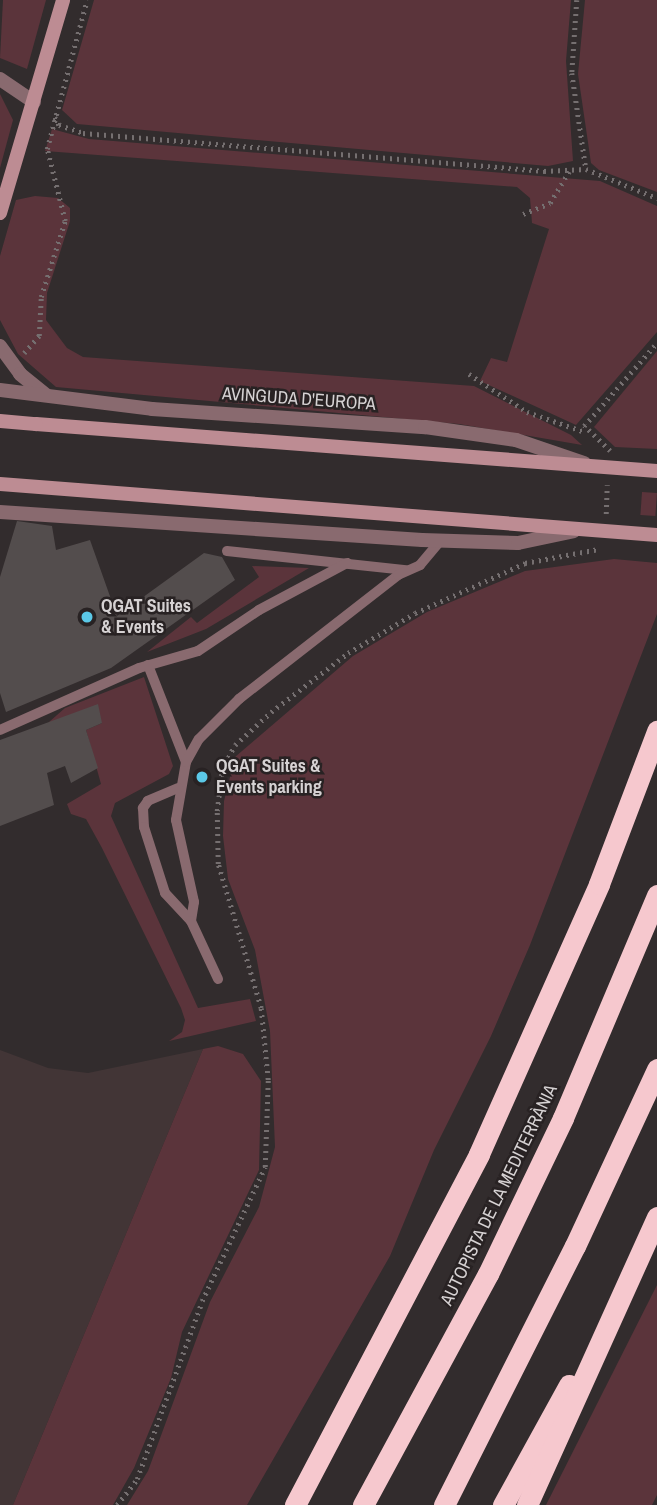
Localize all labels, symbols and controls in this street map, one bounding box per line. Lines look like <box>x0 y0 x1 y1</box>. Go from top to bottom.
street label: AVINGUDA D'EUROPA <box>221 383 377 415</box>
place label: QGAT Suites & Events <box>101 596 191 638</box>
marker: QGAT Suites & Events <box>79 609 95 625</box>
place label: QGAT Suites & Events parking <box>216 756 322 798</box>
marker: QGAT Suites & Events parking <box>194 769 210 785</box>
street label: AUTOPISTA DE LA MEDITERRÀNIA <box>436 1080 562 1310</box>

